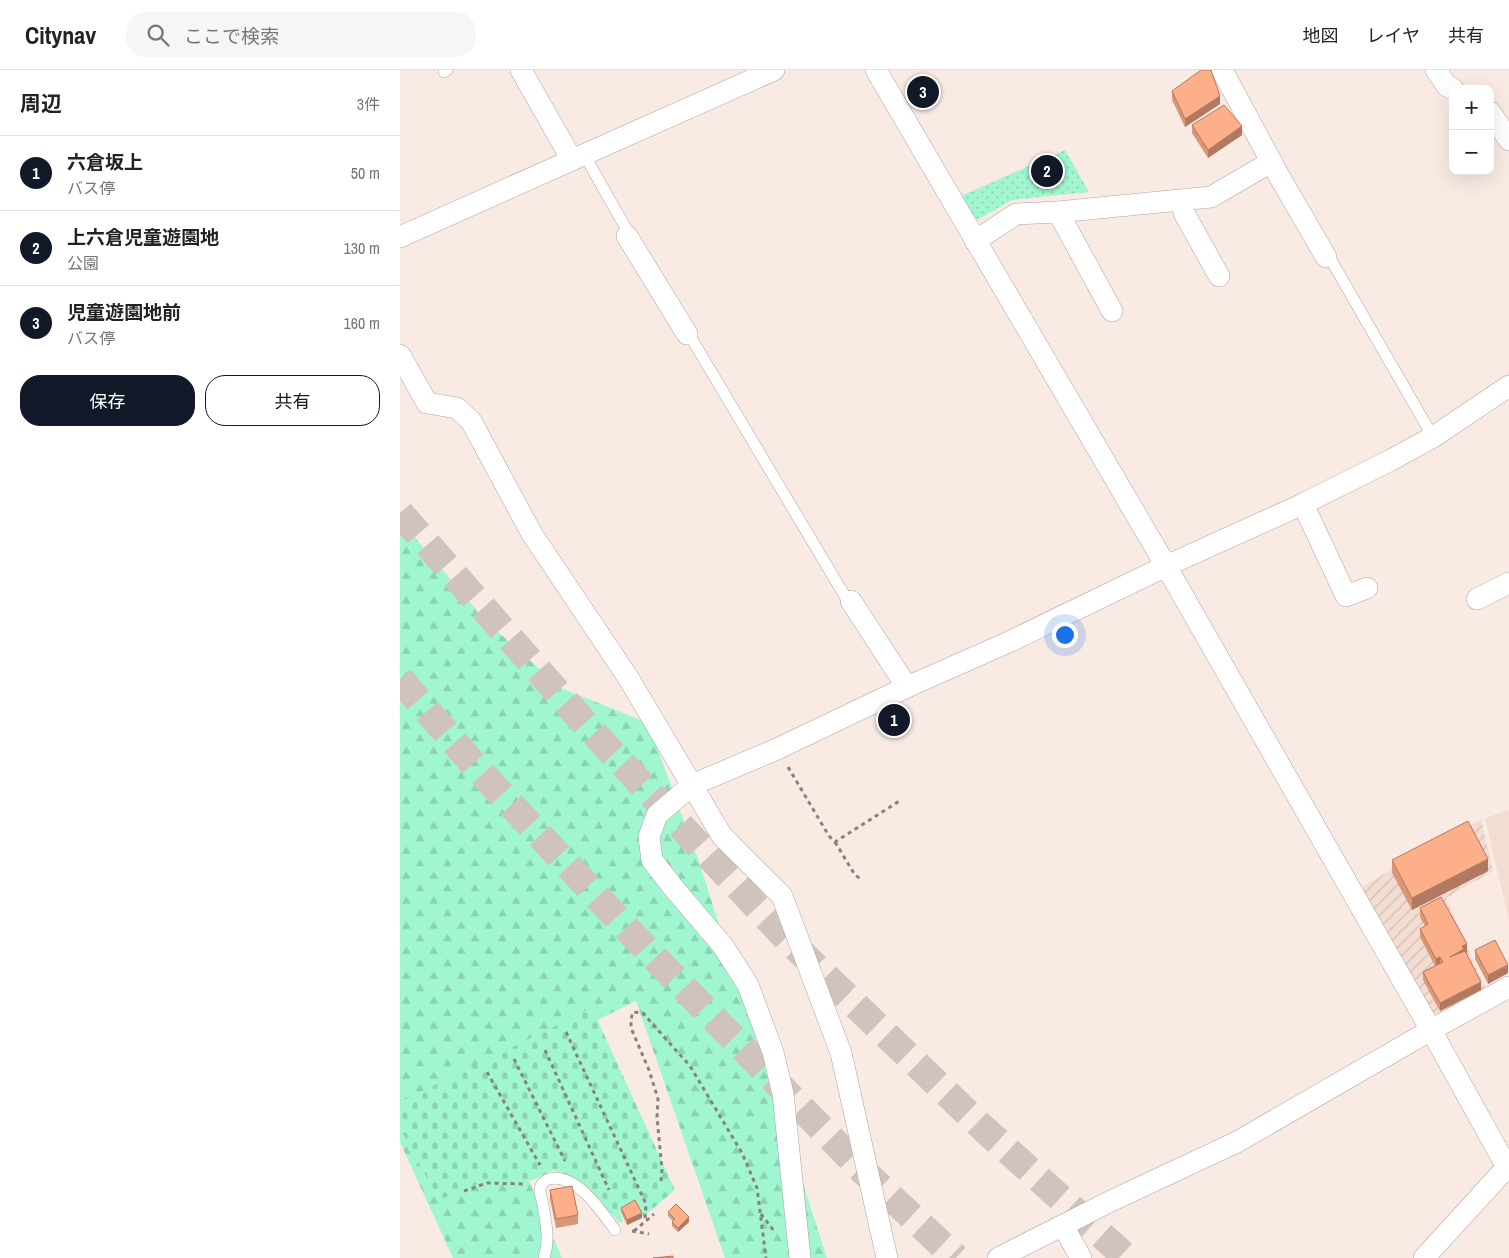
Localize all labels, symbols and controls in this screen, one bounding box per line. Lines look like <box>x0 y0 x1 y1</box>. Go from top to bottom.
search box <box>126 12 476 57</box>
text: Citynav <box>25 19 96 51</box>
icon: search <box>144 21 172 49</box>
text: ここで検索 <box>184 23 279 49</box>
text: 地図 <box>1303 23 1339 48</box>
text: レイヤ <box>1367 23 1420 48</box>
text: 共有 <box>1448 23 1484 48</box>
pin: 3 <box>907 73 939 111</box>
map controls <box>1449 85 1494 175</box>
button: + <box>1449 85 1494 130</box>
text: 周辺 <box>20 89 62 118</box>
text: 3件 <box>357 93 380 115</box>
button: − <box>1449 130 1494 175</box>
text: 六倉坂上 <box>67 149 143 175</box>
pin: 2 <box>1031 152 1063 190</box>
text: 1 <box>32 162 40 184</box>
text: 50 m <box>351 162 380 184</box>
text: バス停 <box>67 177 115 199</box>
text: 上六倉児童遊園地 <box>67 224 219 250</box>
text: 2 <box>32 237 40 259</box>
text: 130 m <box>344 237 380 259</box>
text: 公園 <box>67 252 99 274</box>
text: 児童遊園地前 <box>67 299 181 325</box>
text: 3 <box>32 312 40 334</box>
text: 160 m <box>344 312 380 334</box>
text: バス停 <box>67 327 115 349</box>
button: 保存 <box>20 375 195 426</box>
button: 共有 <box>205 375 380 426</box>
your location <box>1052 622 1078 648</box>
pin: 1 <box>878 701 910 739</box>

